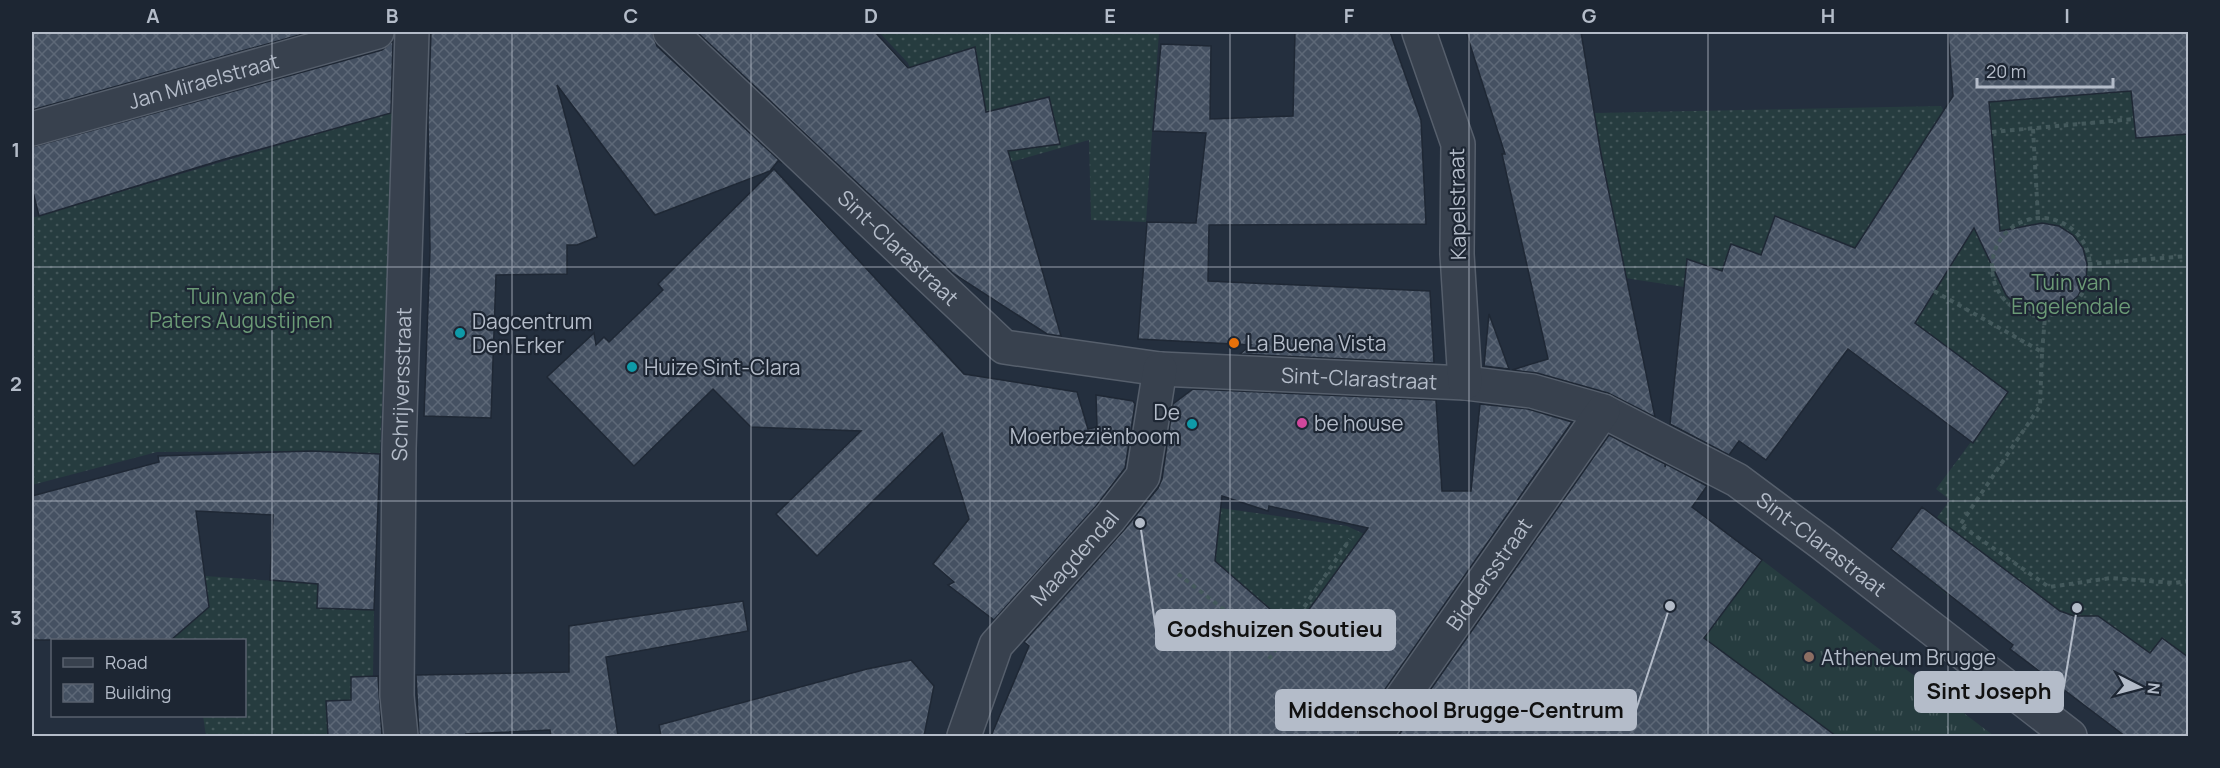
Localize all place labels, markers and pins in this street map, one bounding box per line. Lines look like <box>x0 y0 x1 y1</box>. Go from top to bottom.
place label: Dagcentrum Den Erker <box>472 307 592 359</box>
marker: Dagcentrum Den Erker <box>453 326 467 340</box>
place label: La Buena Vista <box>1246 329 1387 357</box>
marker: La Buena Vista <box>1227 336 1241 350</box>
place label: Huize Sint-Clara <box>644 353 800 381</box>
marker: Huize Sint-Clara <box>625 360 639 374</box>
place label: De Moerbeziënboom <box>1010 398 1180 450</box>
place label: be house <box>1314 409 1404 437</box>
marker: be house <box>1295 416 1309 430</box>
marker: De Moerbeziënboom <box>1185 417 1199 431</box>
callout: Godshuizen Soutieu <box>1156 610 1395 650</box>
place label: Atheneum Brugge <box>1821 643 1996 671</box>
marker: Atheneum Brugge <box>1802 650 1816 664</box>
callout: Sint Joseph <box>1915 672 2063 712</box>
callout: Middenschool Brugge-Centrum <box>1276 690 1636 730</box>

